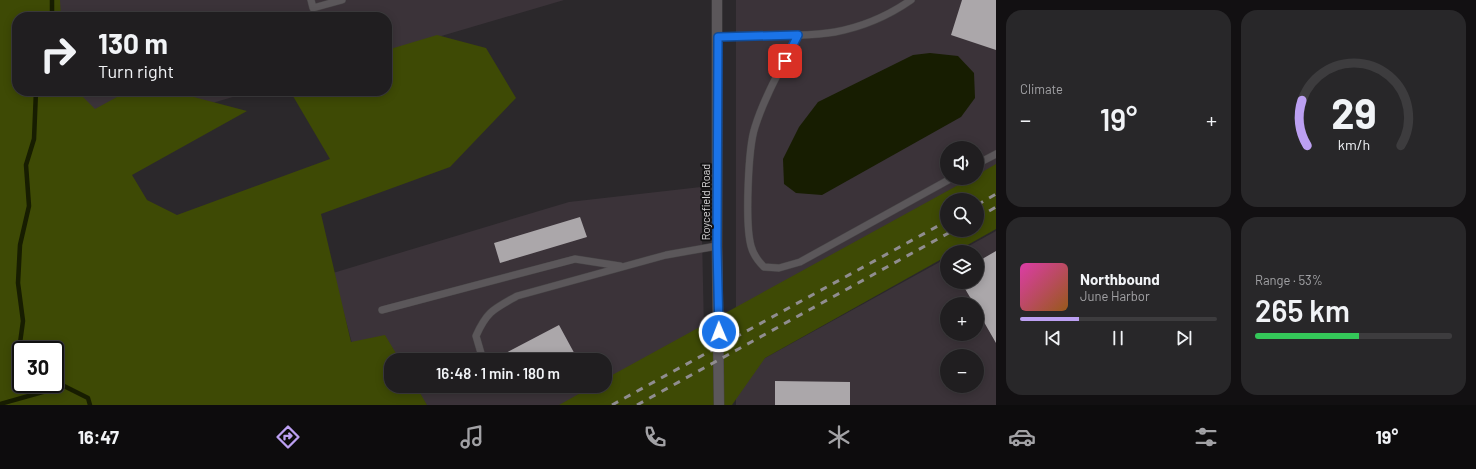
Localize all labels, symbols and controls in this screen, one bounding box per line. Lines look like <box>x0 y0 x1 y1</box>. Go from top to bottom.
text: 130 m <box>98 26 168 60</box>
icon: right <box>32 28 84 80</box>
pin <box>768 44 802 78</box>
icon: arrive <box>774 50 796 72</box>
text: Turn right <box>98 60 174 82</box>
text: Climate <box>1020 81 1063 97</box>
text: 29 <box>1331 87 1376 137</box>
text: 19° <box>1100 101 1137 137</box>
text: − <box>1020 106 1031 132</box>
text: + <box>1206 106 1217 132</box>
text: km/h <box>1337 136 1370 153</box>
map controls <box>940 141 984 393</box>
button: sound <box>940 141 984 185</box>
street label: Roycefield Road <box>699 164 712 240</box>
button: search <box>940 193 984 237</box>
button: layers <box>940 245 984 289</box>
text: Northbound <box>1080 270 1160 288</box>
text: Range · 53% <box>1255 272 1323 288</box>
text: June Harbor <box>1080 288 1150 304</box>
text: 265 km <box>1255 292 1350 328</box>
button: + <box>940 297 984 341</box>
position arrow <box>698 311 740 353</box>
icon: previous <box>1042 327 1064 349</box>
icon: pause <box>1107 327 1129 349</box>
icon: next <box>1173 327 1195 349</box>
speed limit sign: 30 <box>12 341 64 393</box>
button: − <box>940 349 984 393</box>
text: 16:48 · 1 min · 180 m <box>436 364 560 382</box>
icon: directions <box>274 423 302 451</box>
icon: music <box>458 423 486 451</box>
icon: phone <box>641 423 669 451</box>
icon: climate <box>825 423 853 451</box>
icon: car <box>1008 423 1036 451</box>
icon: filters <box>1192 423 1220 451</box>
text: 16:47 <box>78 426 119 448</box>
text: 19° <box>1375 426 1398 448</box>

